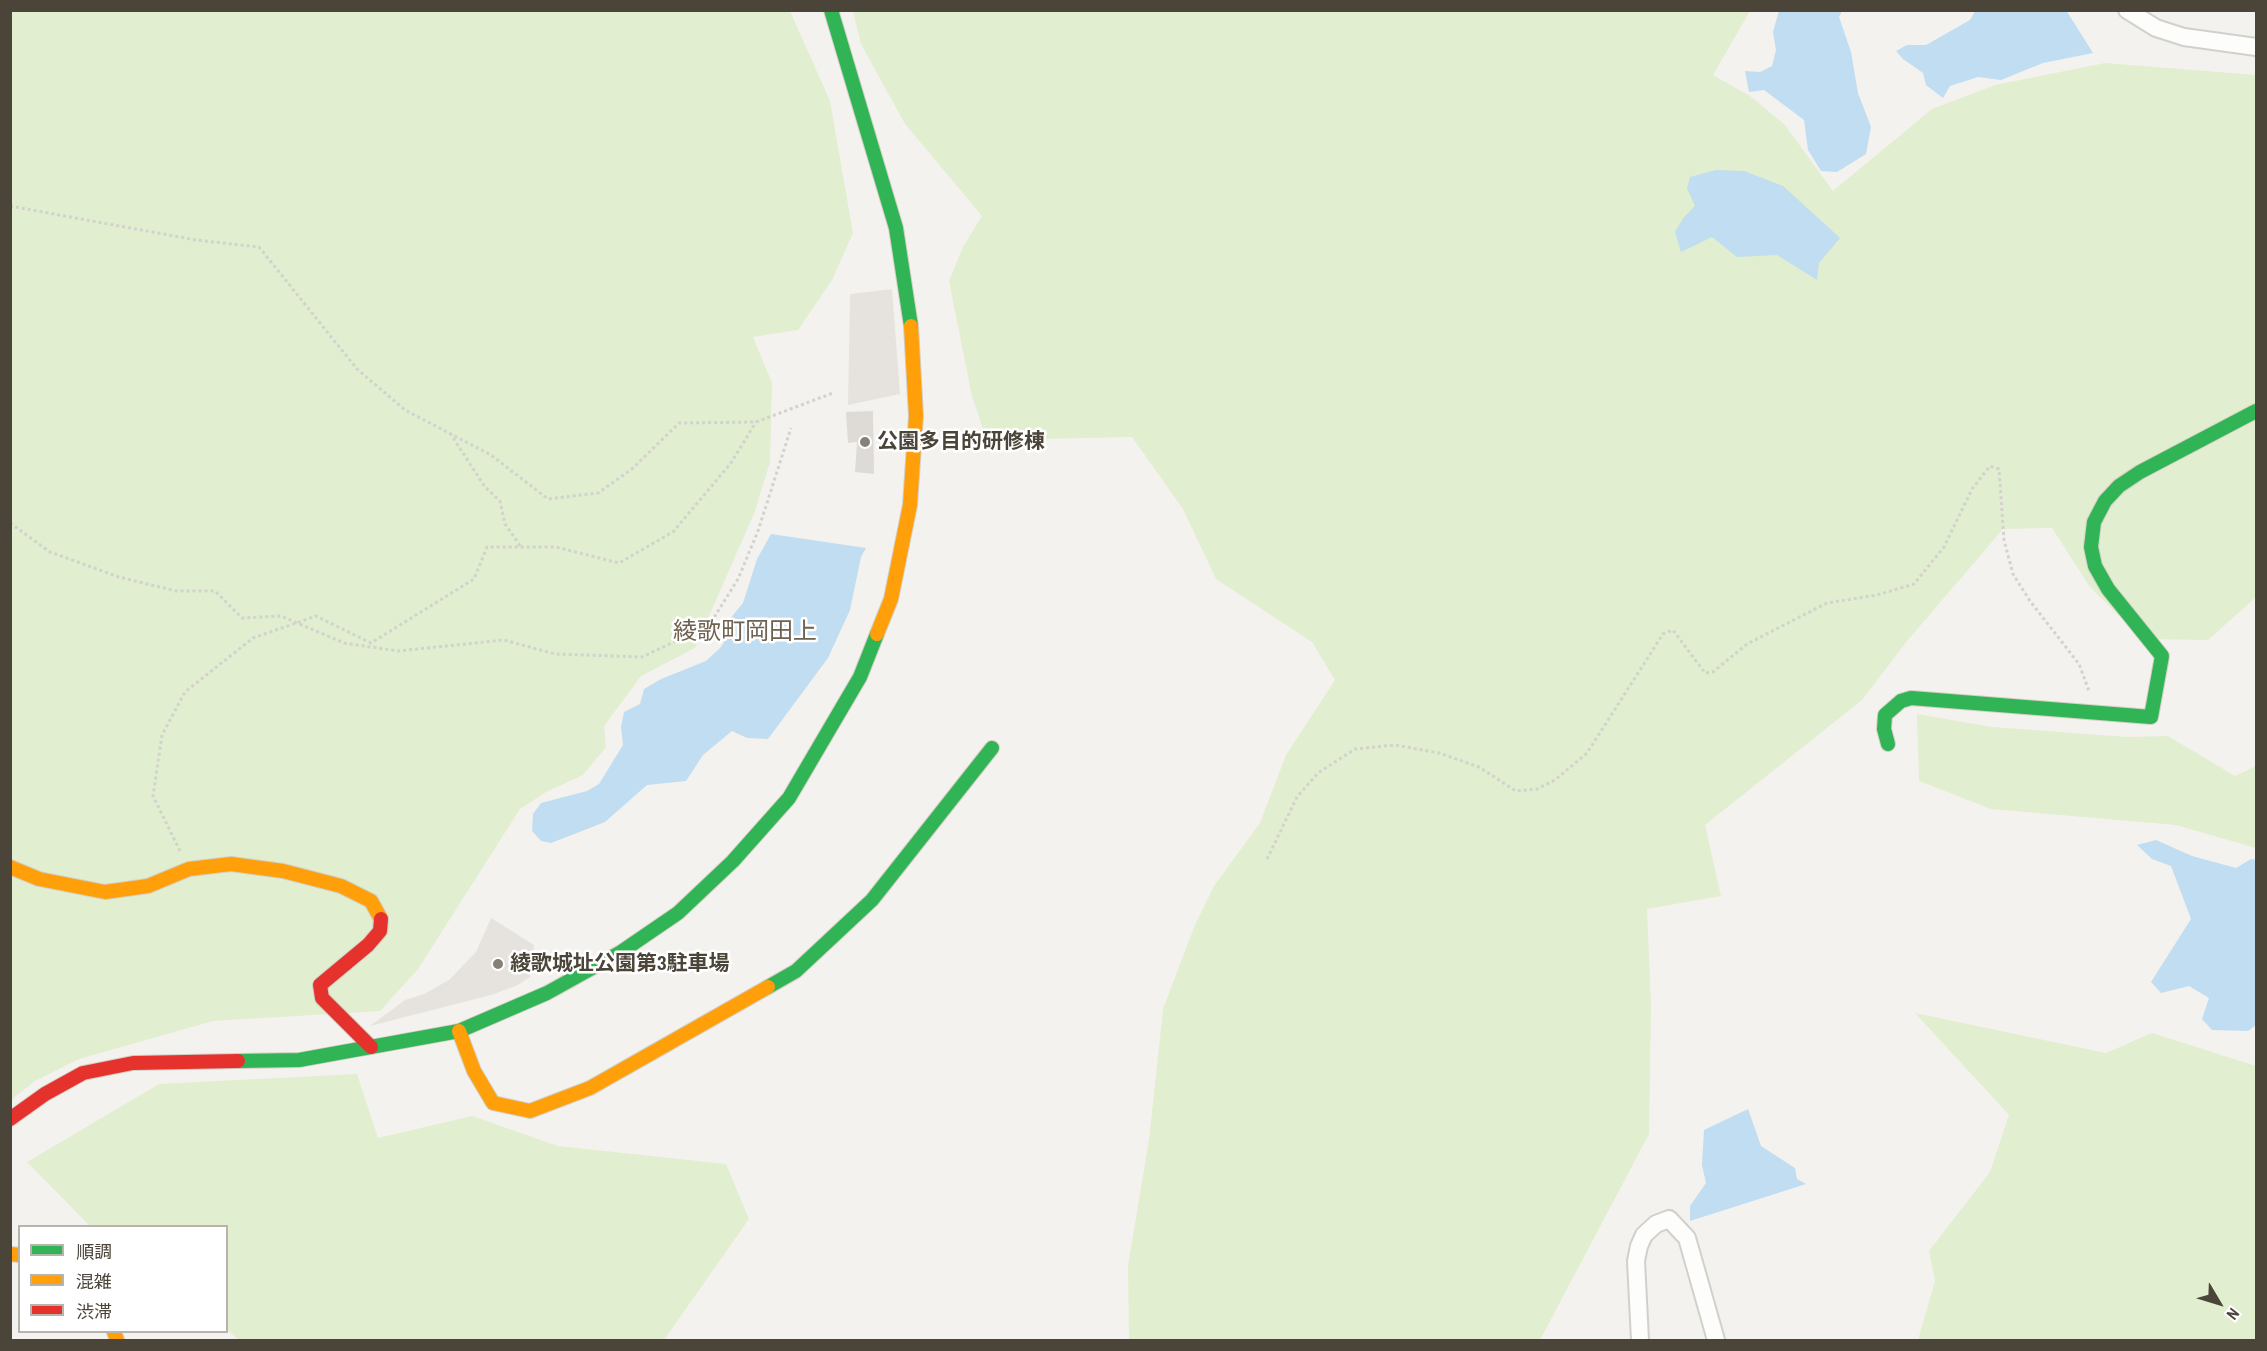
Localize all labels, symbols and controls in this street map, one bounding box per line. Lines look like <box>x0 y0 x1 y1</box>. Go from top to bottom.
place label: 公園多目的研修棟 <box>877 429 1045 455</box>
marker: 公園多目的研修棟 <box>858 435 872 449</box>
district label: 綾歌町岡田上 <box>673 619 817 647</box>
place label: 綾歌城址公園第3駐車場 <box>510 951 730 977</box>
marker: 綾歌城址公園第3駐車場 <box>491 957 505 971</box>
legend <box>18 1225 228 1333</box>
text: 順調 <box>76 1239 112 1264</box>
text: 混雑 <box>76 1269 112 1294</box>
north arrow <box>2189 1273 2249 1333</box>
text: 渋滞 <box>76 1299 112 1324</box>
text: N <box>2222 1304 2245 1325</box>

